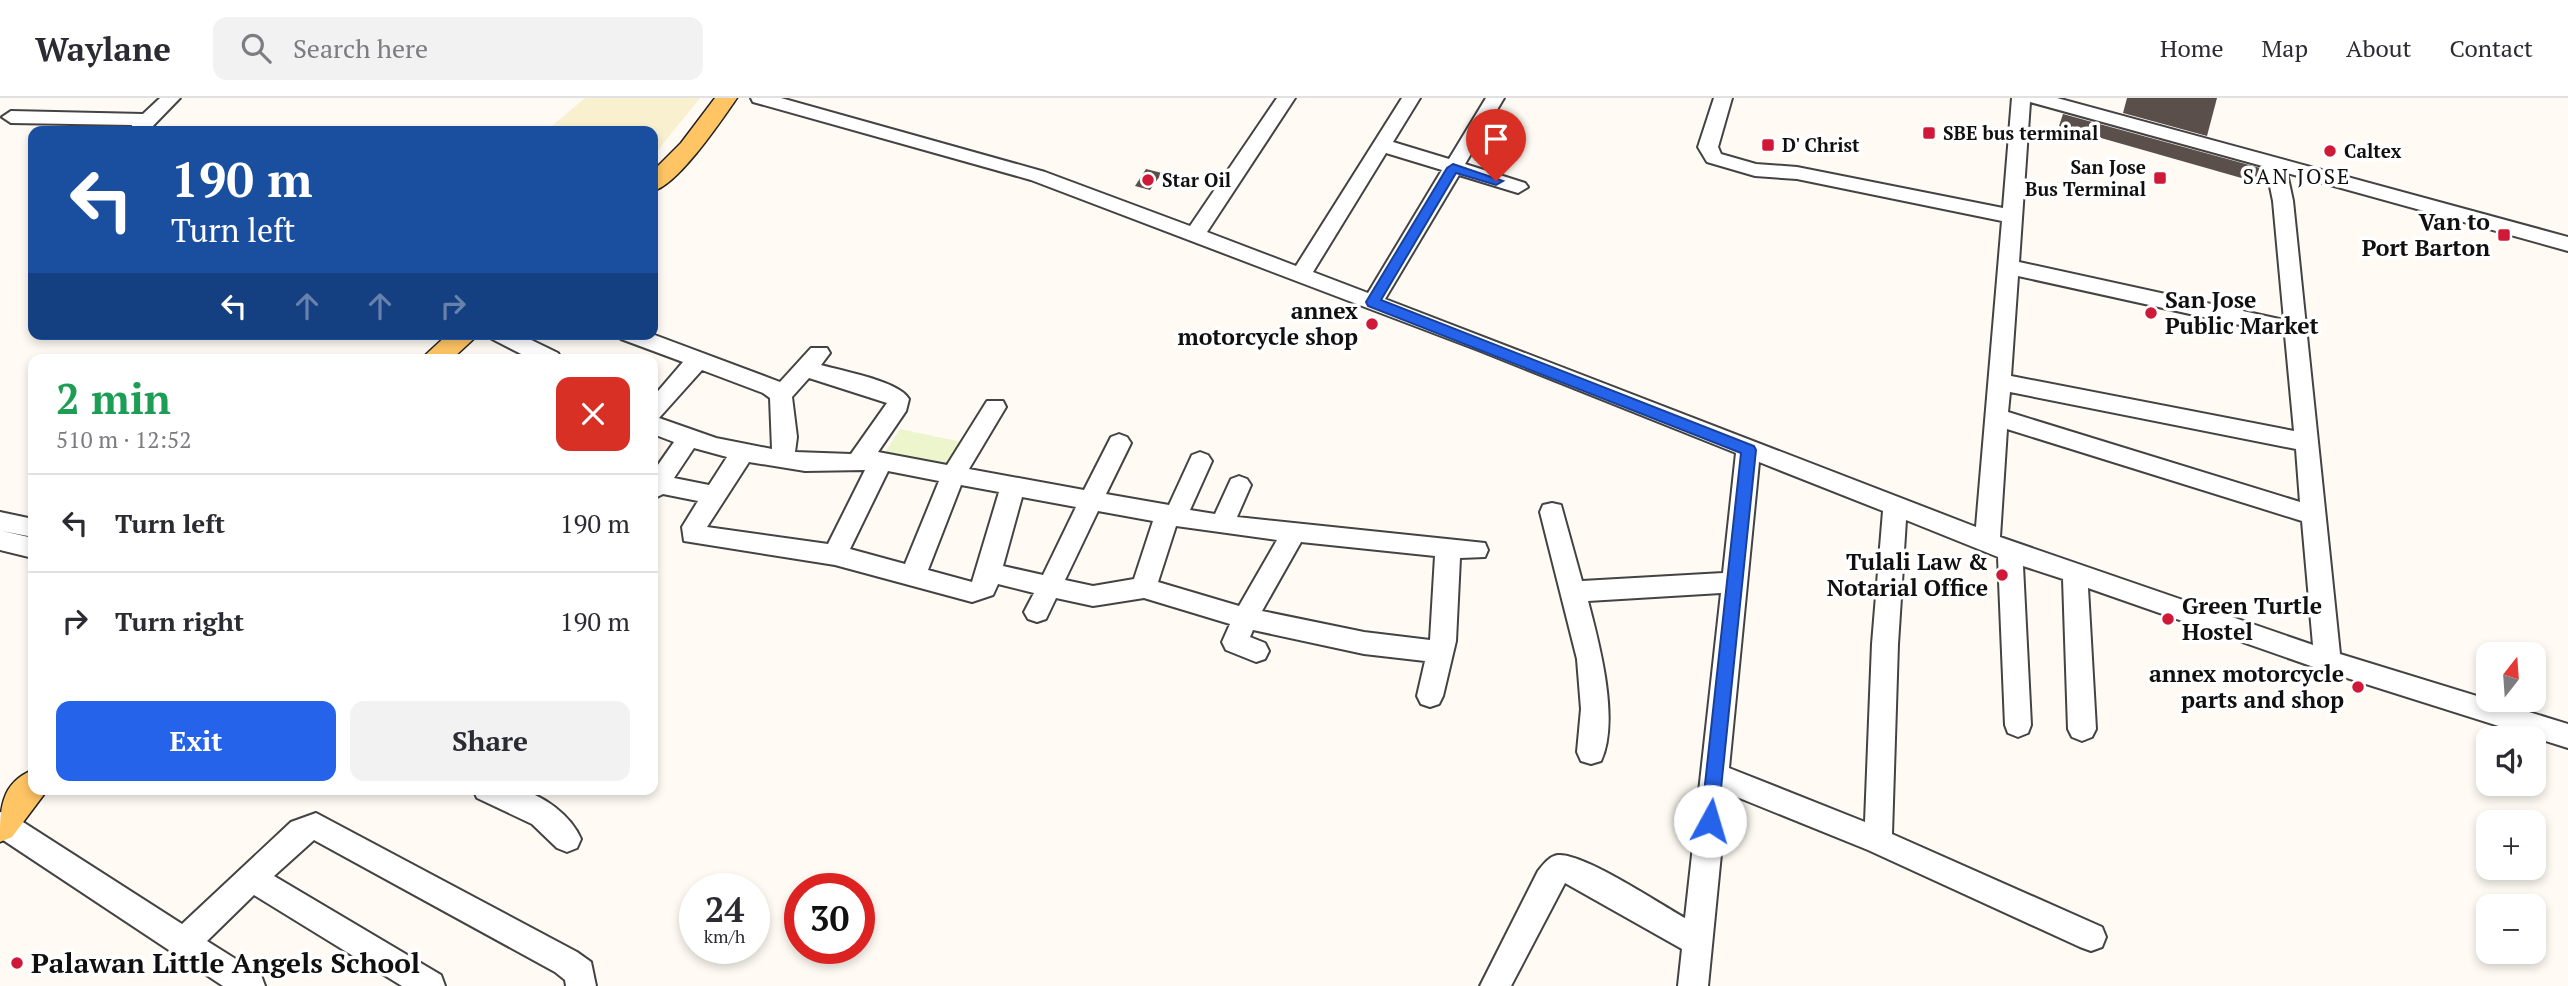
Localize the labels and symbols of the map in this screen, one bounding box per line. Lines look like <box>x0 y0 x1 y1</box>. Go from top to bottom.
pin <box>1466 109 1526 181</box>
place label: SBE bus terminal <box>1943 120 2098 145</box>
marker: SBE bus terminal <box>1921 125 1937 141</box>
place label: D' Christ <box>1782 132 1860 157</box>
marker: D' Christ <box>1760 137 1776 153</box>
place label: Caltex <box>2344 138 2402 163</box>
marker: Caltex <box>2322 143 2338 159</box>
place label: San Jose Bus Terminal <box>2025 154 2146 201</box>
district label: SAN JOSE <box>2243 162 2351 190</box>
place label: Star Oil <box>1162 167 1231 192</box>
marker: San Jose Bus Terminal <box>2152 170 2168 186</box>
marker: Star Oil <box>1140 172 1156 188</box>
place label: Van to Port Barton <box>2362 206 2490 263</box>
marker: Van to Port Barton <box>2496 227 2512 243</box>
place label: San Jose Public Market <box>2165 284 2319 341</box>
place label: annex motorcycle shop <box>1177 295 1358 352</box>
marker: San Jose Public Market <box>2143 305 2159 321</box>
marker: annex motorcycle shop <box>1364 316 1380 332</box>
place label: Tulali Law & Notarial Office <box>1827 546 1988 603</box>
marker: Tulali Law & Notarial Office <box>1994 567 2010 583</box>
place label: Green Turtle Hostel <box>2182 590 2322 647</box>
marker: Green Turtle Hostel <box>2160 611 2176 627</box>
north arrow <box>2476 642 2546 712</box>
place label: annex motorcycle parts and shop <box>2149 658 2344 715</box>
marker: annex motorcycle parts and shop <box>2350 679 2366 695</box>
position arrow <box>1673 784 1747 858</box>
speed limit sign: 30 <box>784 873 875 964</box>
place label: Palawan Little Angels School <box>31 944 420 981</box>
marker: Palawan Little Angels School <box>9 955 25 971</box>

